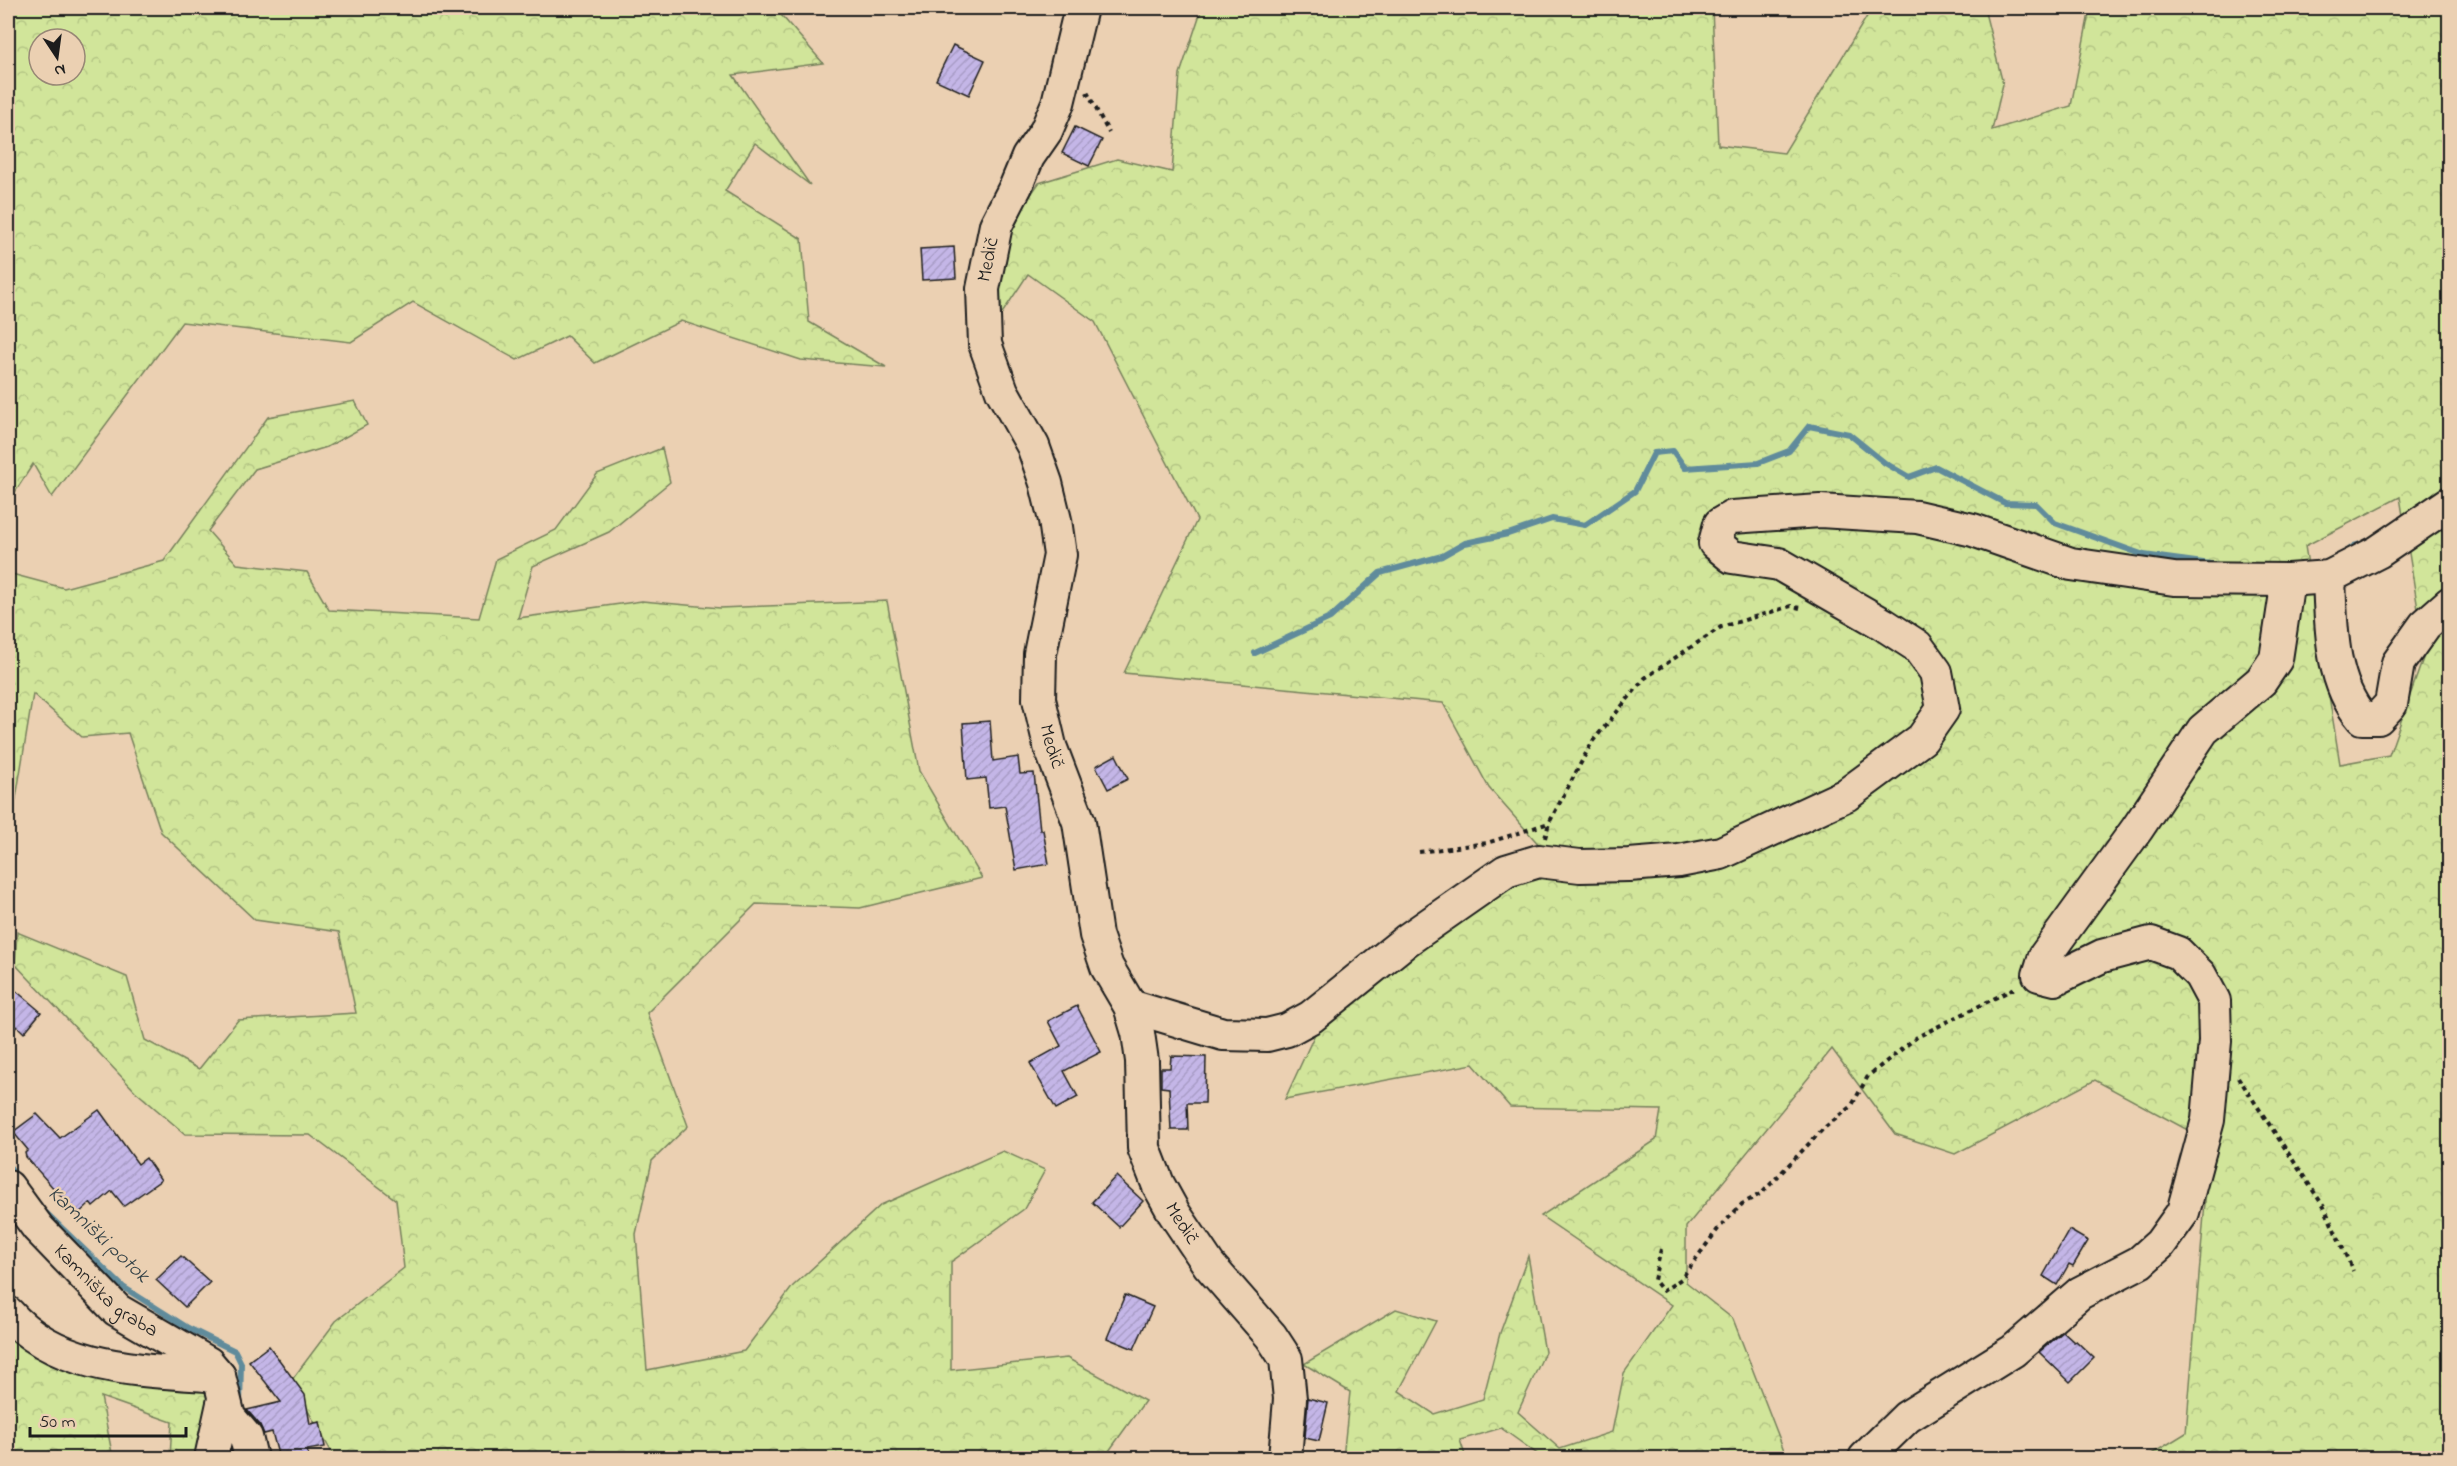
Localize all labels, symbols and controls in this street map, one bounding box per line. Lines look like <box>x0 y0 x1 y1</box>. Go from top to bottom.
north arrow <box>27 27 87 87</box>
text: N <box>52 57 68 83</box>
street label: Medič <box>970 235 1008 285</box>
street label: Medič <box>1031 721 1072 773</box>
water label: Kamniški potok <box>40 1180 156 1291</box>
street label: Medič <box>1157 1197 1206 1250</box>
street label: Kamniška graba <box>47 1238 163 1345</box>
scale bar <box>30 1400 186 1438</box>
text: 50 m <box>39 1410 76 1436</box>

